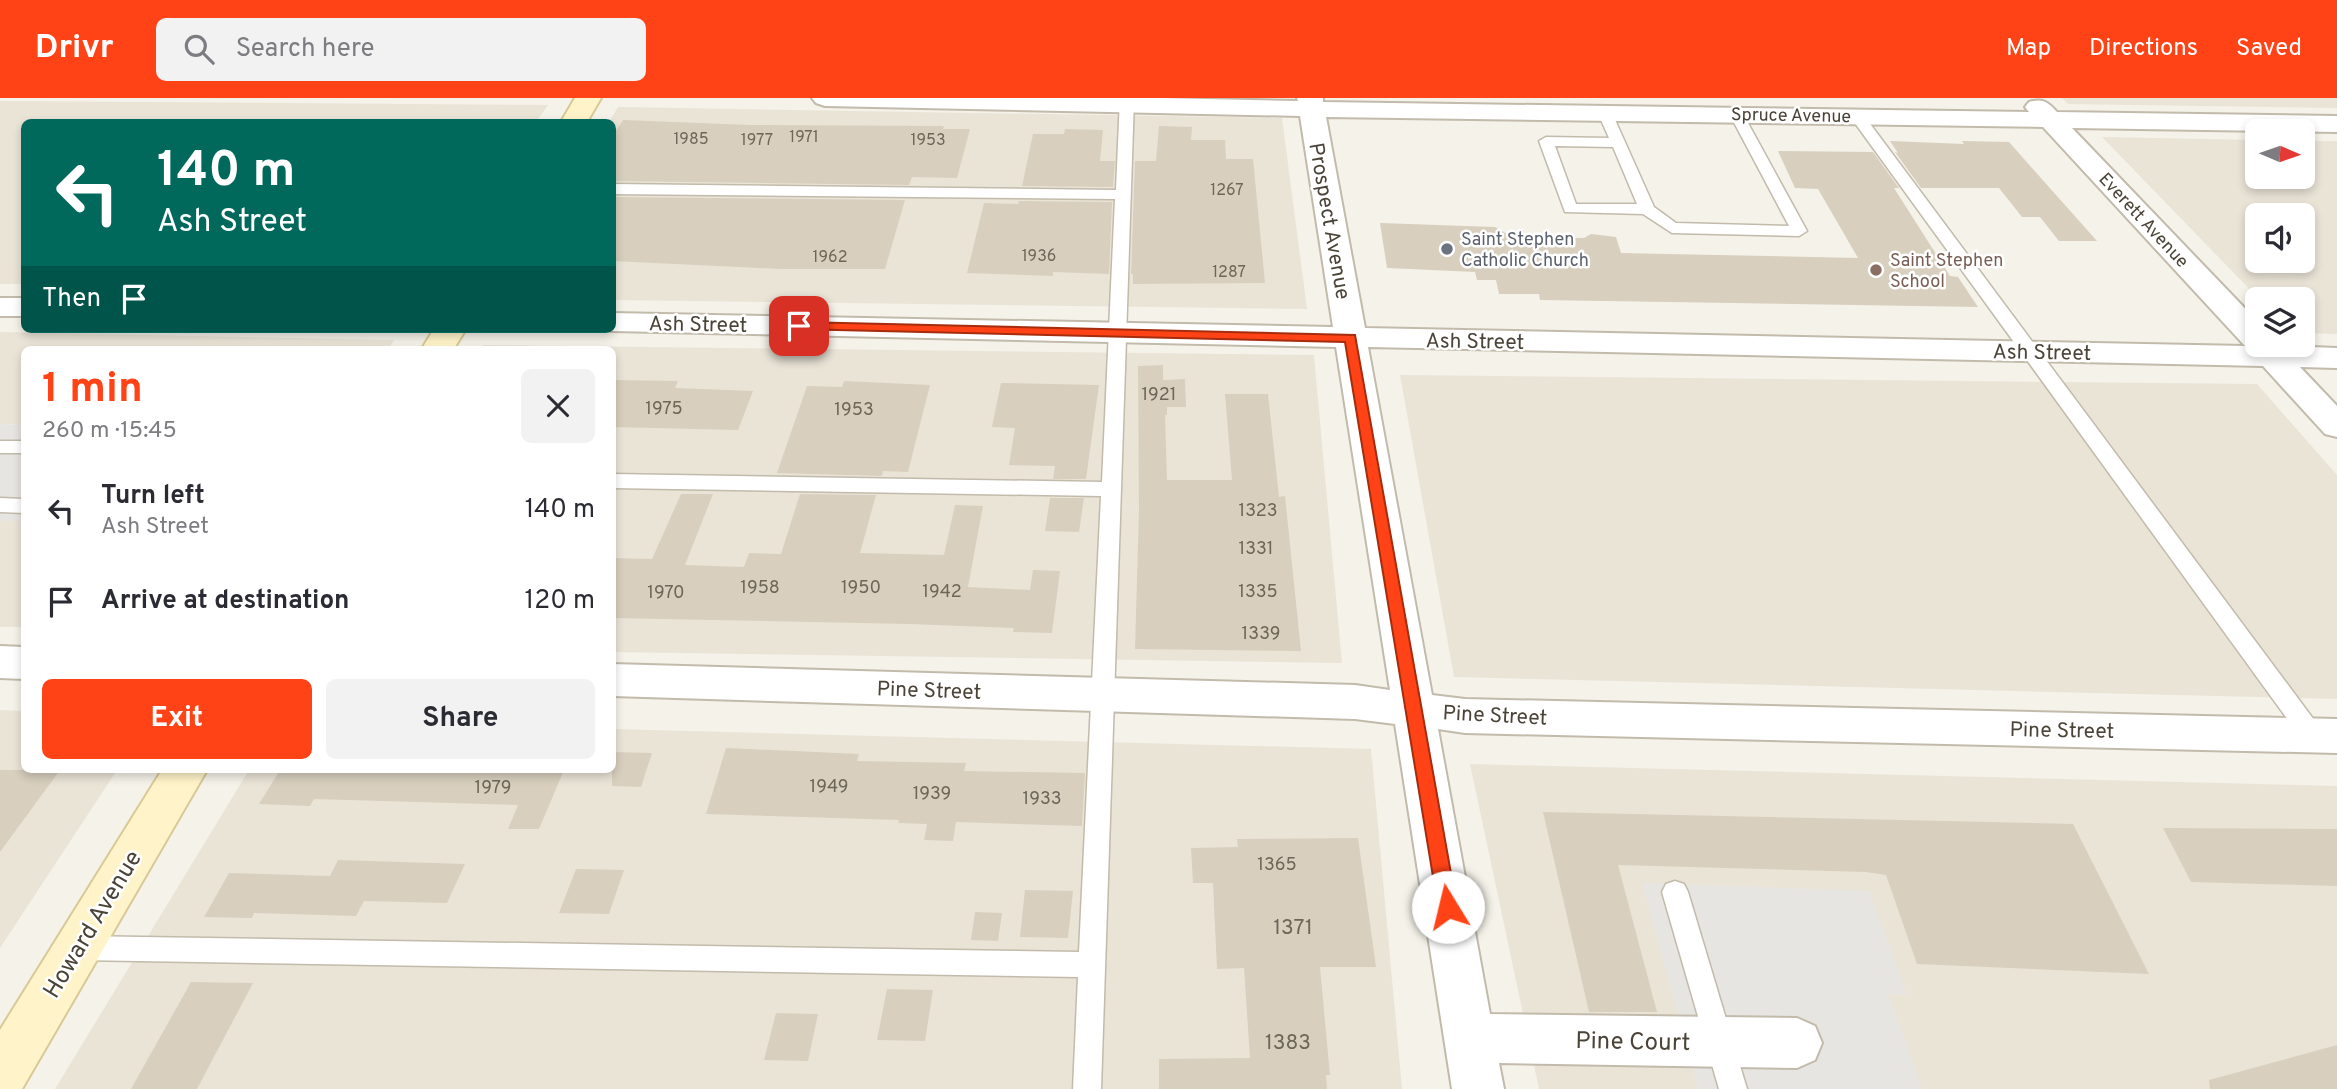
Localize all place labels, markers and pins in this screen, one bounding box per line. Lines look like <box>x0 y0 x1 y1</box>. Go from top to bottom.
place label: Saint Stephen Catholic Church <box>1461 229 1589 273</box>
marker: Saint Stephen Catholic Church <box>1439 241 1455 257</box>
place label: Saint Stephen School <box>1890 250 2003 294</box>
marker: Saint Stephen School <box>1868 262 1884 278</box>
pin <box>769 296 829 356</box>

